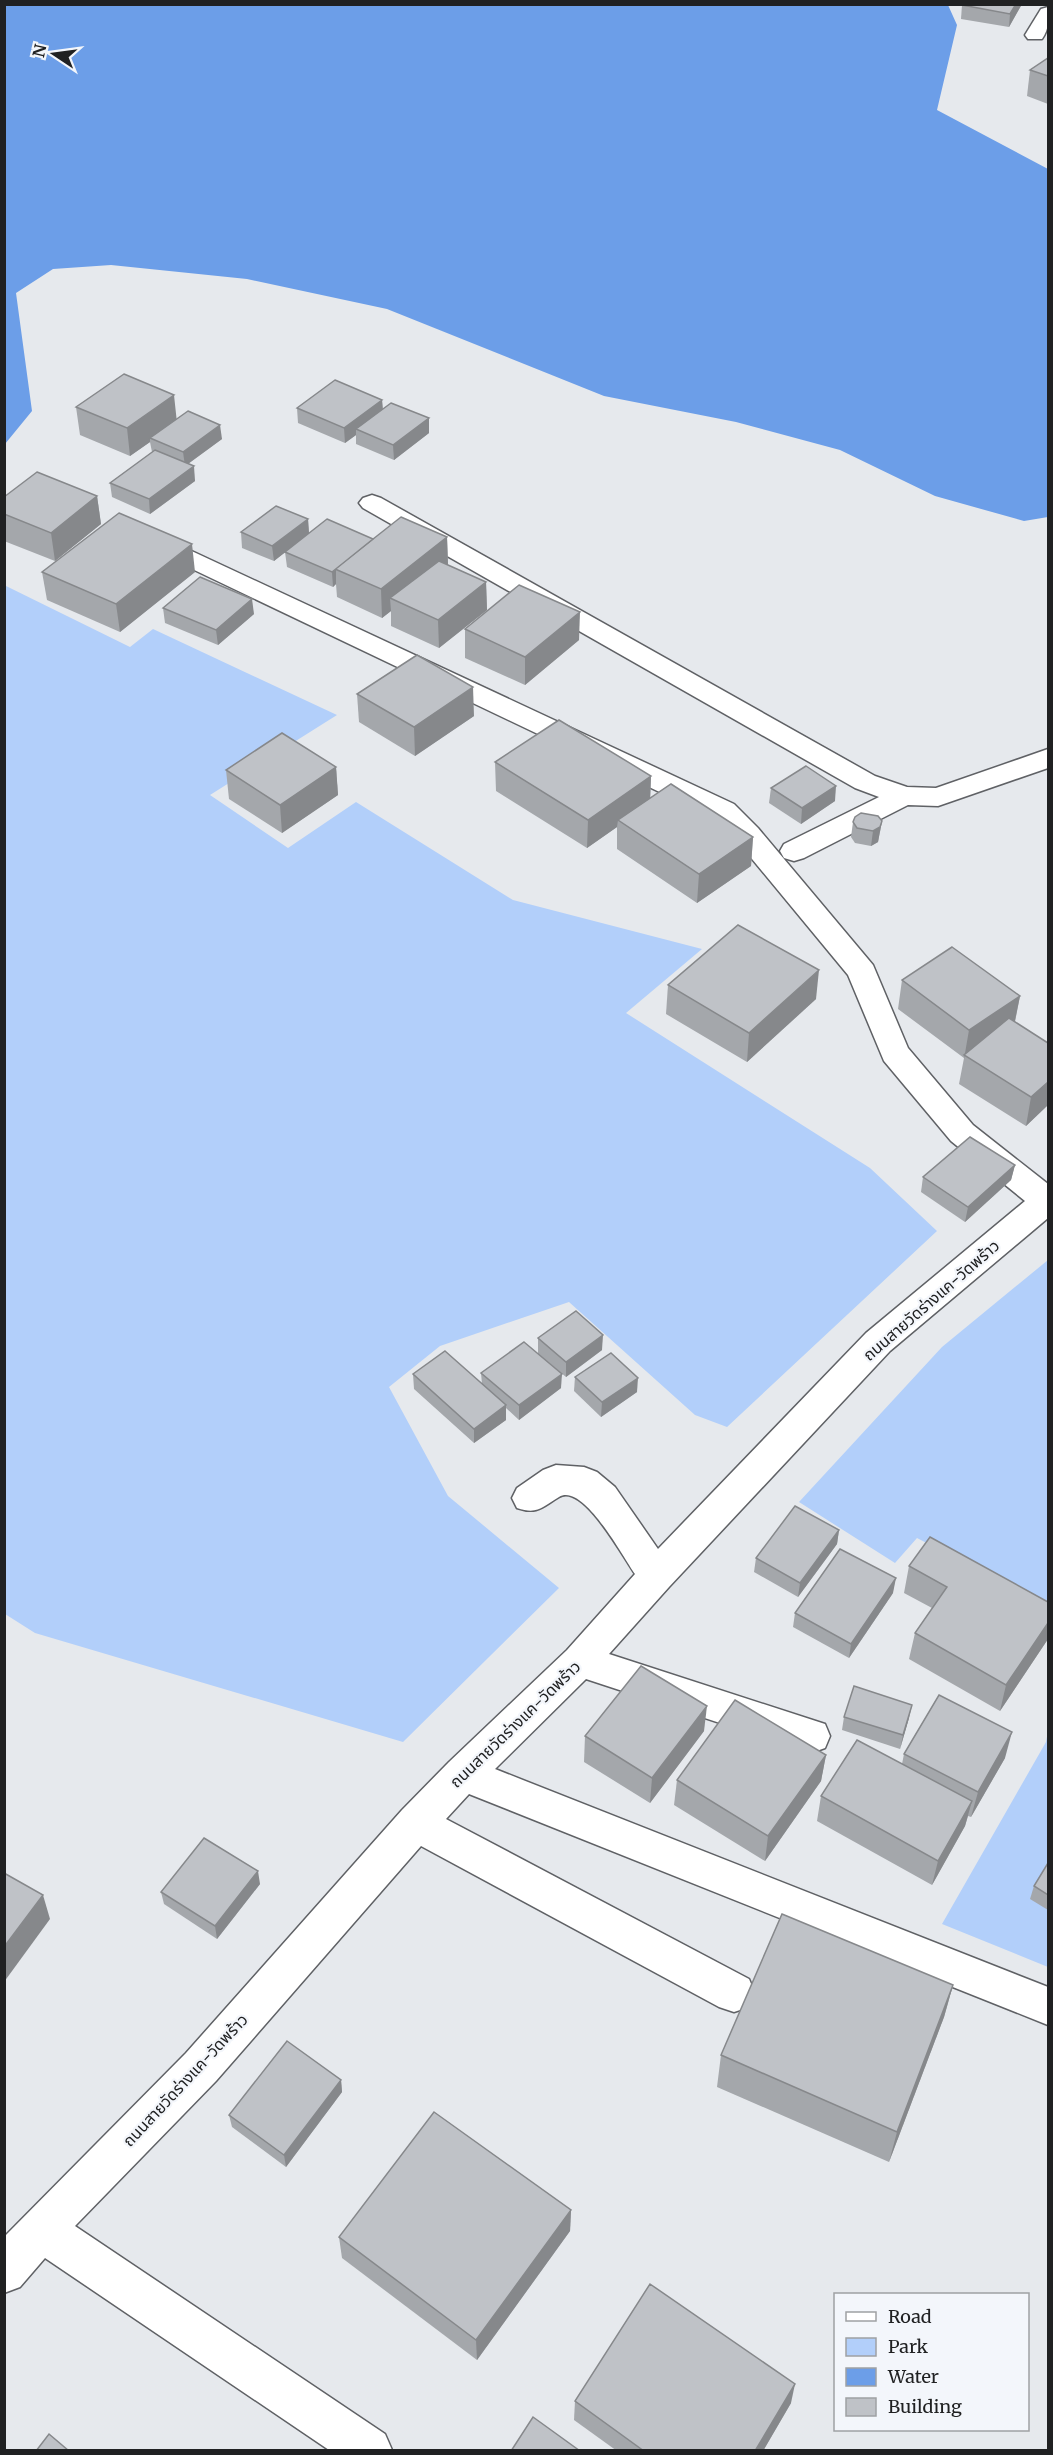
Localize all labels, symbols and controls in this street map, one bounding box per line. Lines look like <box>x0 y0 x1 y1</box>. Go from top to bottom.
north arrow <box>24 24 84 84</box>
text: N <box>28 42 51 59</box>
street label: ถนนสายวัดร่างแค-วัดพร้าว <box>859 1235 1003 1365</box>
street label: ถนนสายวัดร่างแค-วัดพร้าว <box>445 1656 585 1792</box>
street label: ถนนสายวัดร่างแค-วัดพร้าว <box>118 2010 252 2150</box>
legend <box>834 2293 1029 2431</box>
text: Road <box>888 2305 932 2328</box>
text: Park <box>888 2335 929 2358</box>
text: Water <box>887 2365 939 2388</box>
text: Building <box>888 2395 962 2418</box>

